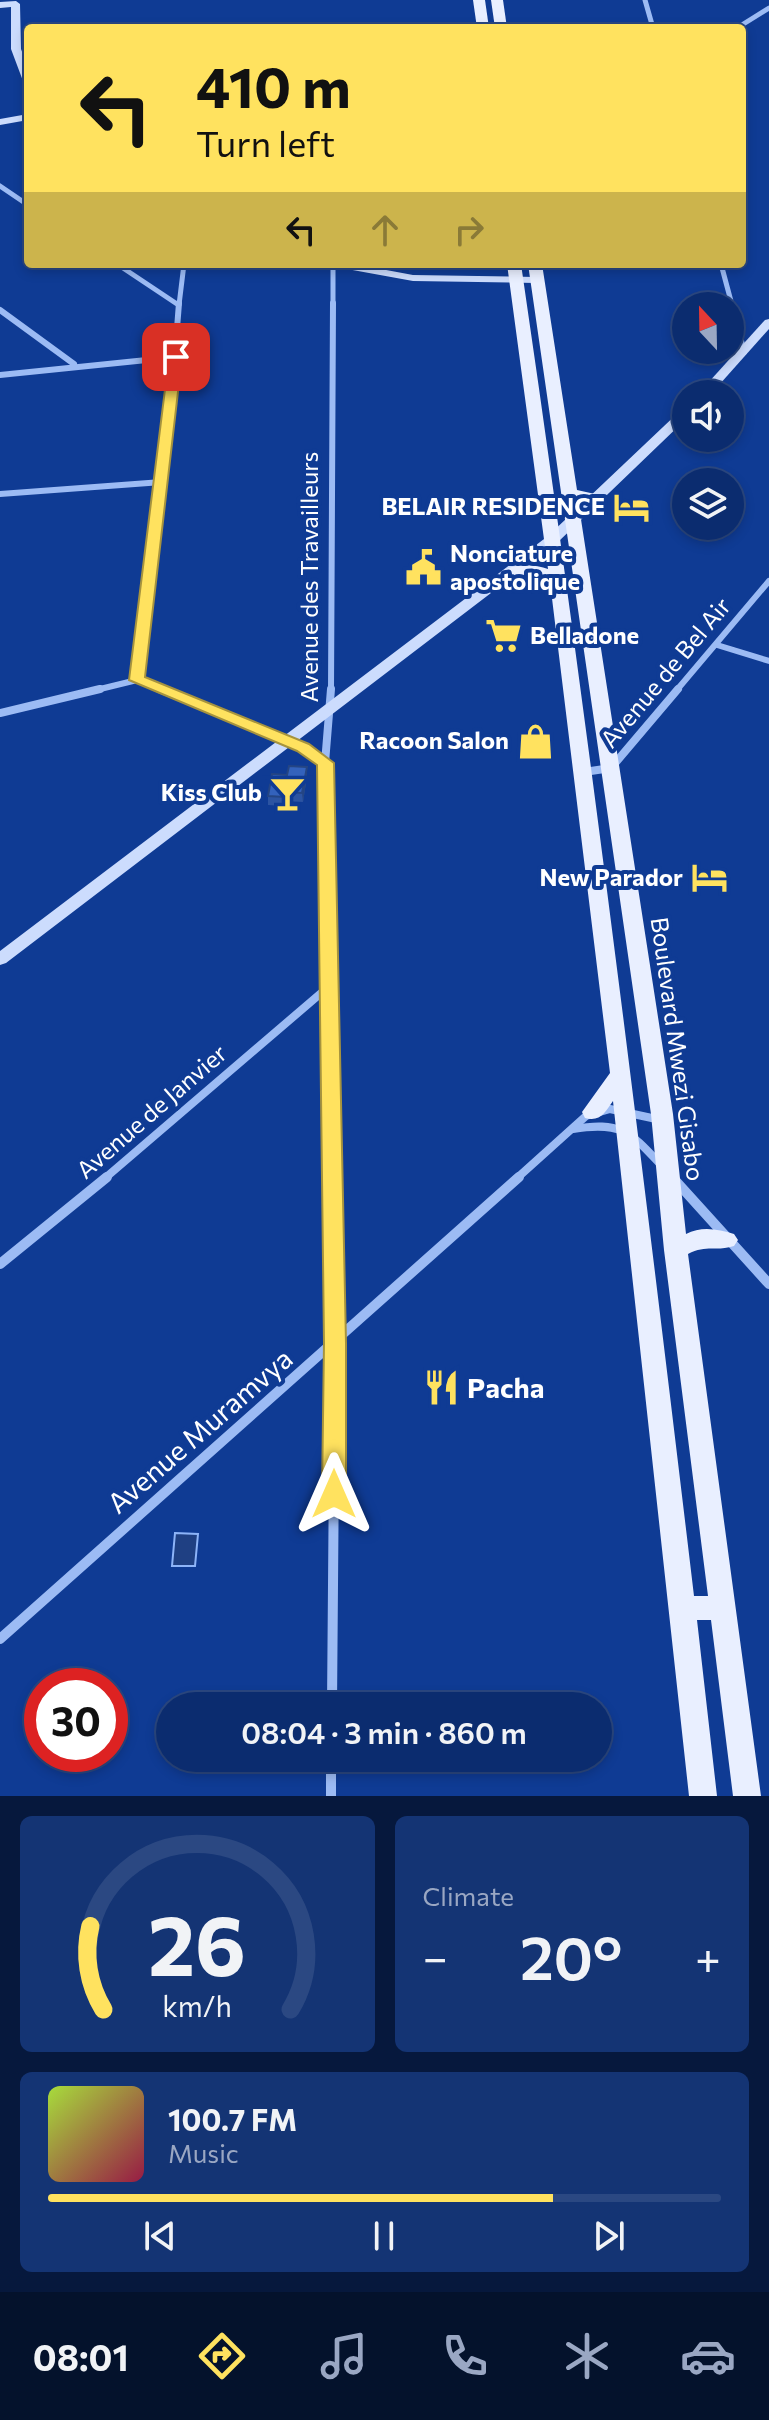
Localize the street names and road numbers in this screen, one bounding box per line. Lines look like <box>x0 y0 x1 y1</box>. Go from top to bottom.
street label: Avenue des Travailleurs <box>294 452 323 702</box>
street label: Avenue de Bel Air <box>594 591 736 753</box>
street label: Boulevard Mwezi Gisabo <box>646 915 711 1183</box>
street label: Avenue de Janvier <box>70 1038 232 1184</box>
street label: Avenue Muramvya <box>100 1341 299 1520</box>

